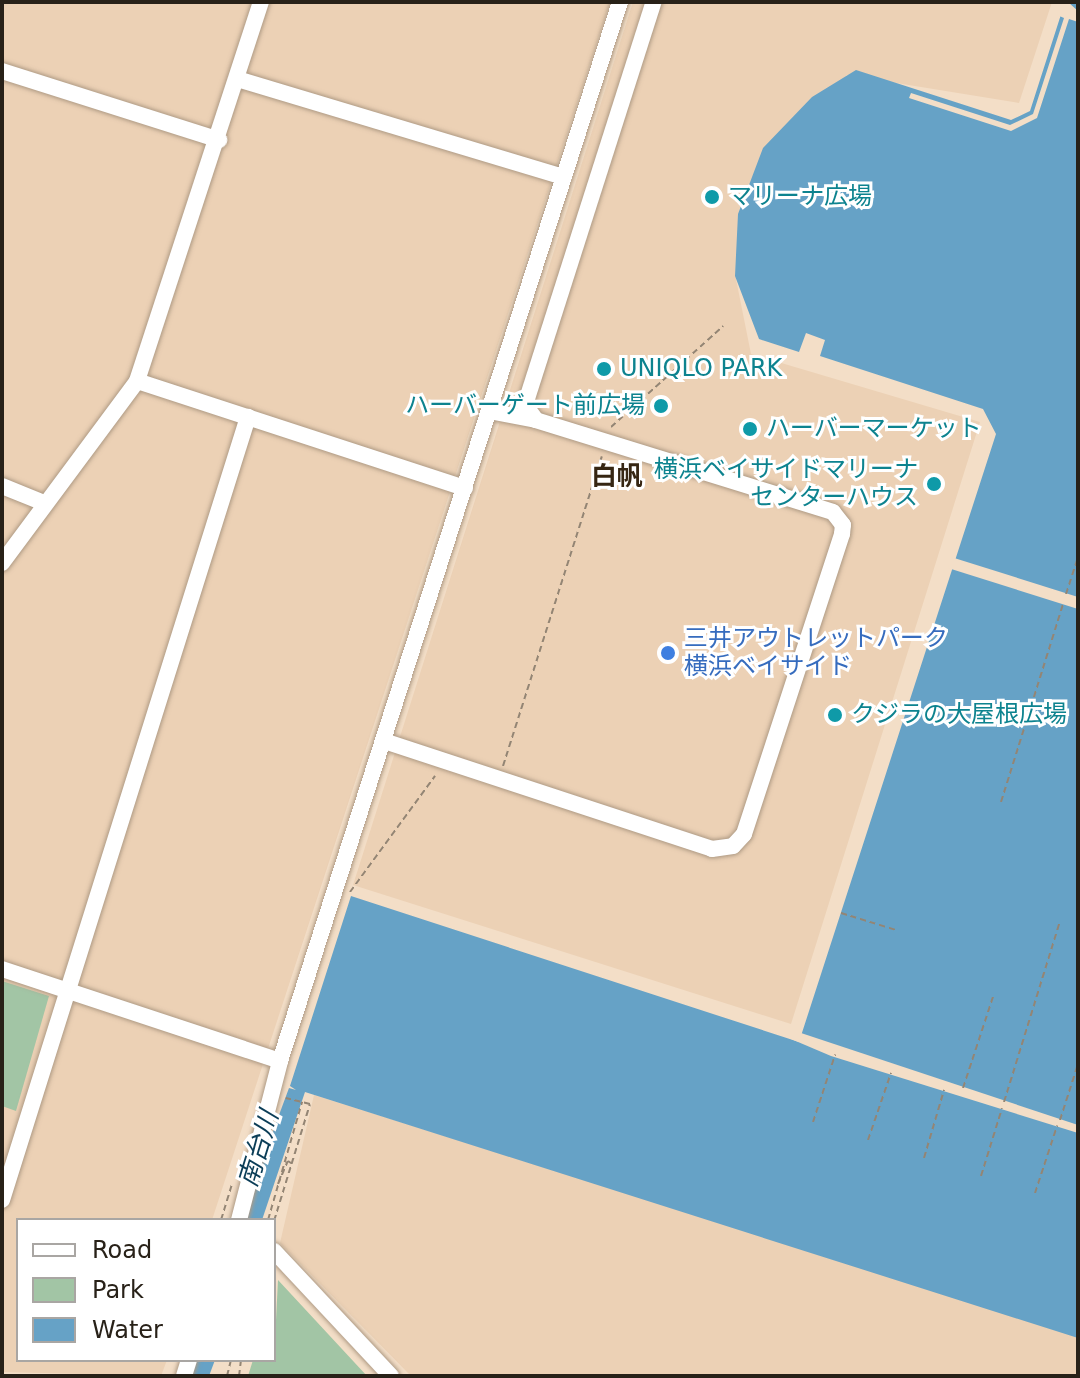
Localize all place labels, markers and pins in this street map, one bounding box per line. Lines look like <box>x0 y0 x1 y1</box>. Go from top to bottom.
place label: マリーナ広場 <box>728 183 872 211</box>
marker: マリーナ広場 <box>703 188 721 206</box>
place label: UNIQLO PARK <box>620 355 782 383</box>
marker: UNIQLO PARK <box>595 360 613 378</box>
place label: ハーバーゲート前広場 <box>405 392 645 420</box>
marker: ハーバーゲート前広場 <box>652 397 670 415</box>
place label: ハーバーマーケット <box>766 415 982 443</box>
marker: ハーバーマーケット <box>741 420 759 438</box>
place label: 横浜ベイサイドマリーナ センターハウス <box>654 456 918 512</box>
marker: 横浜ベイサイドマリーナ センターハウス <box>925 475 943 493</box>
place label: 三井アウトレットパーク 横浜ベイサイド <box>684 625 948 681</box>
marker: 三井アウトレットパーク 横浜ベイサイド <box>659 644 677 662</box>
place label: クジラの大屋根広場 <box>851 701 1067 729</box>
marker: クジラの大屋根広場 <box>826 706 844 724</box>

